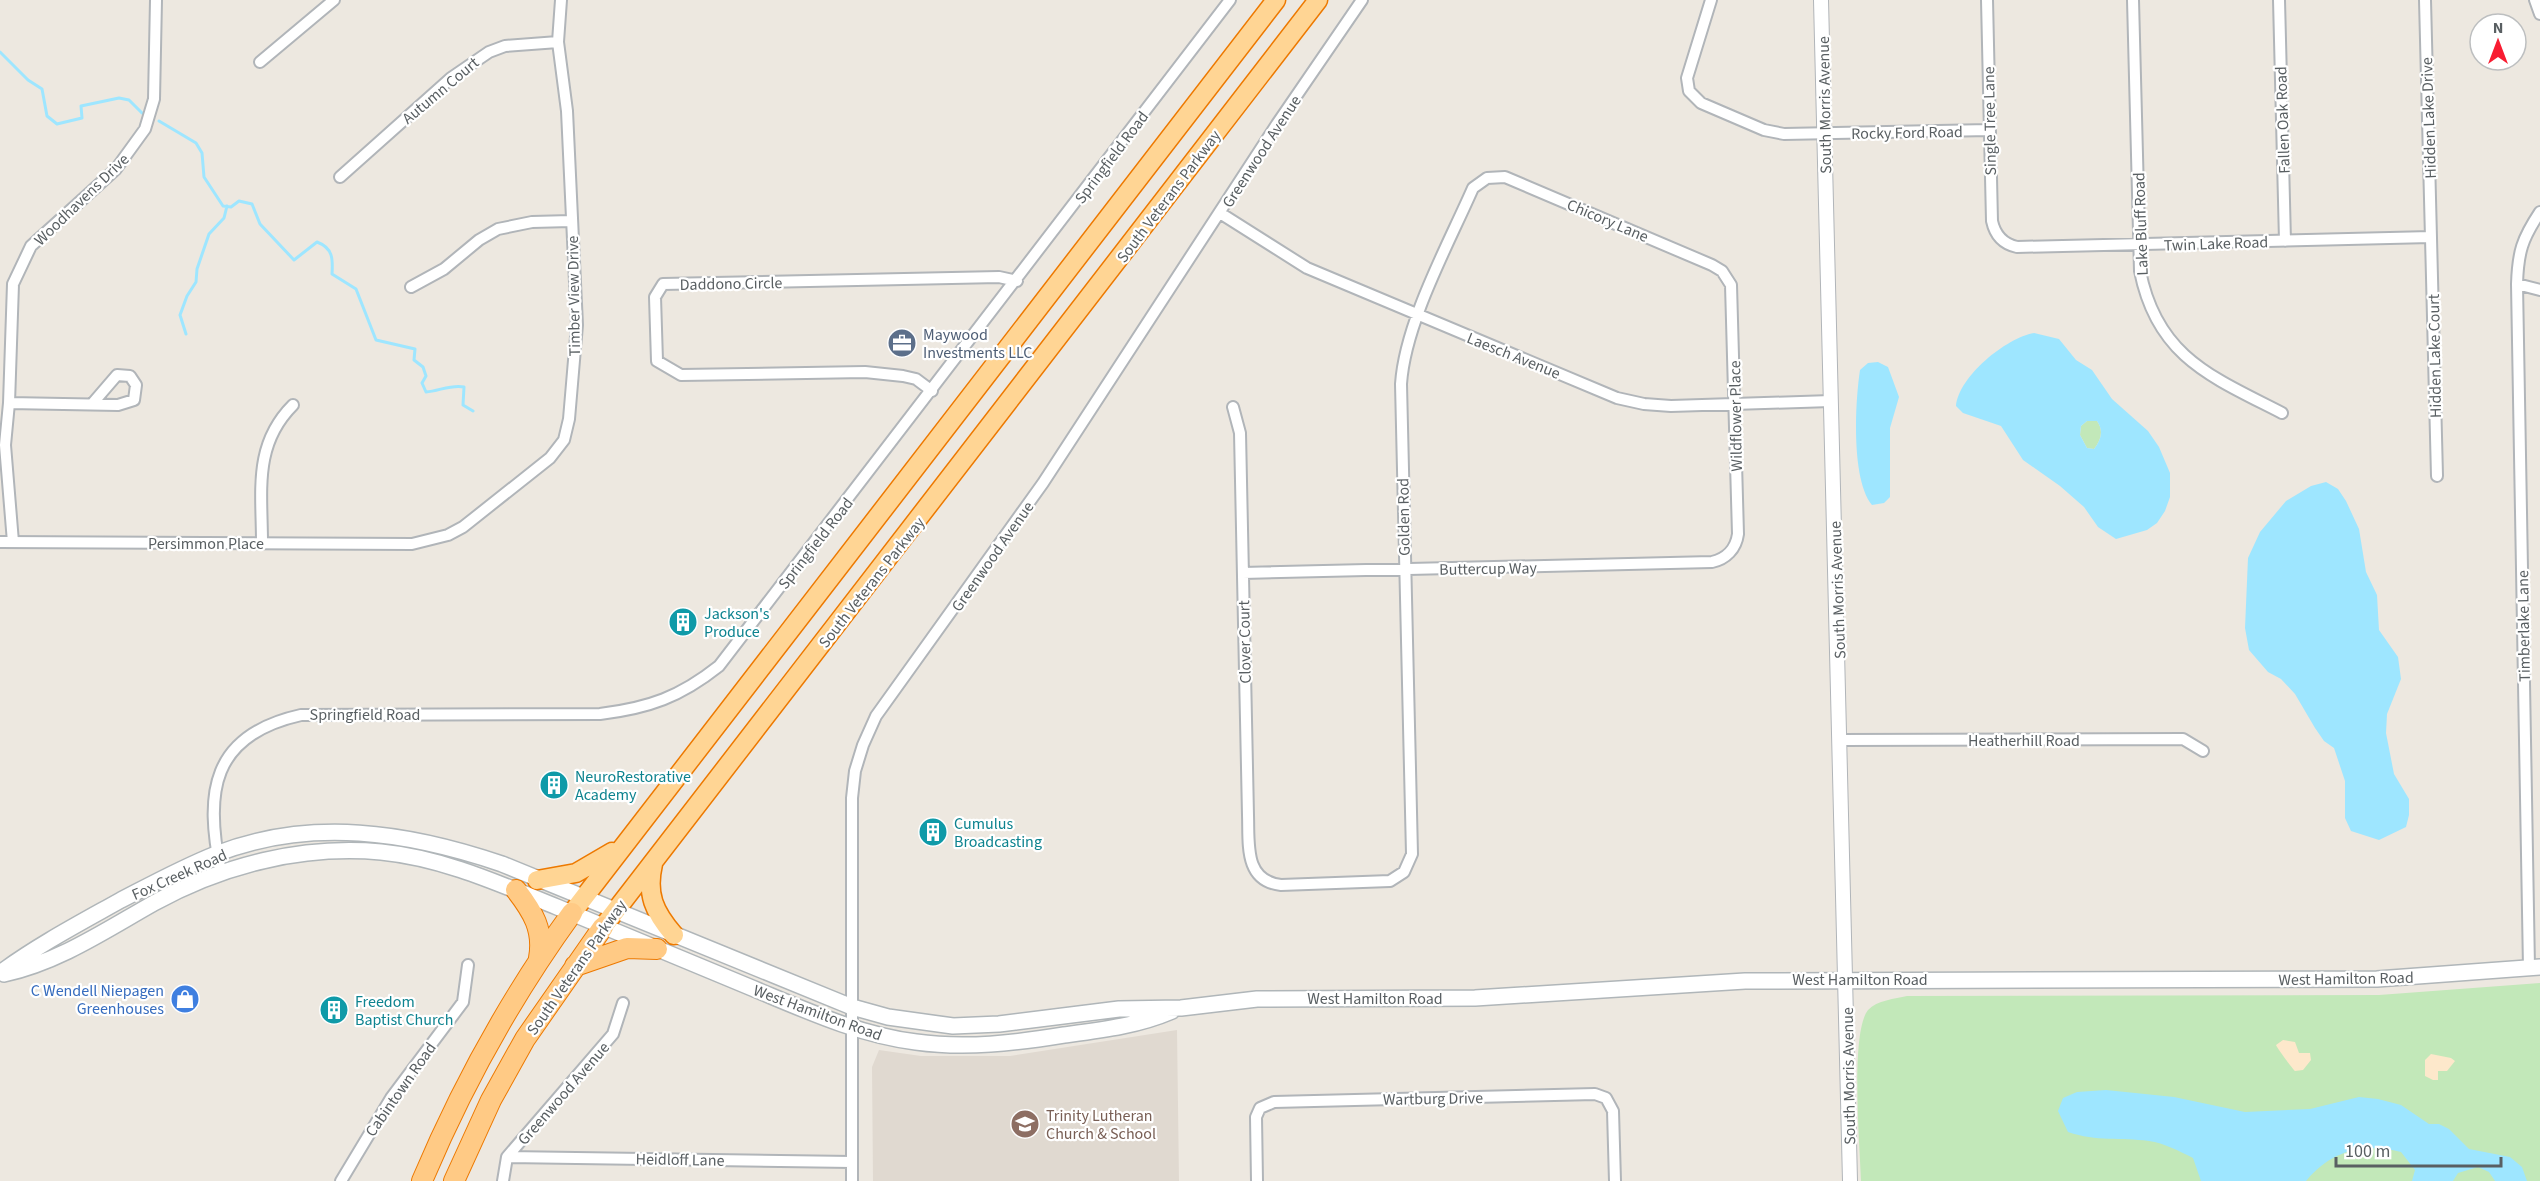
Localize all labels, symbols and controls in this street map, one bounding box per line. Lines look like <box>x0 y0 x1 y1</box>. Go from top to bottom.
north arrow <box>2468 12 2528 72</box>
text: N <box>2493 17 2503 39</box>
street label: South Morris Avenue <box>1813 36 1837 174</box>
street label: Autumn Court <box>398 52 484 129</box>
street label: Hidden Lake Drive <box>2416 57 2442 179</box>
street label: Single Tree Lane <box>1978 66 2002 176</box>
street label: Fallen Oak Road <box>2270 66 2296 174</box>
street label: Greenwood Avenue <box>1217 91 1307 212</box>
street label: Springfield Road <box>1070 107 1154 208</box>
street label: Rocky Ford Road <box>1851 121 1963 145</box>
street label: South Veterans Parkway <box>1112 125 1226 267</box>
street label: Woodhavens Drive <box>29 149 134 251</box>
street label: Lake Bluff Road <box>2128 172 2154 276</box>
street label: Chicory Lane <box>1563 194 1652 248</box>
street label: Twin Lake Road <box>2163 231 2269 257</box>
street label: Timber View Drive <box>562 235 586 357</box>
street label: Daddono Circle <box>679 272 783 296</box>
street label: Hidden Lake Court <box>2423 293 2447 418</box>
place label: Maywood Investments LLC <box>923 324 1032 364</box>
office icon: Maywood Investments LLC <box>886 327 918 359</box>
street label: Laesch Avenue <box>1464 327 1564 385</box>
street label: Wildflower Place <box>1724 360 1748 472</box>
street label: Golden Rod <box>1392 478 1416 556</box>
street label: Springfield Road <box>773 493 859 594</box>
street label: Greenwood Avenue <box>947 497 1039 616</box>
street label: South Veterans Parkway <box>814 512 930 653</box>
street label: South Morris Avenue <box>1825 521 1851 659</box>
street label: Persimmon Place <box>148 533 264 555</box>
street label: Buttercup Way <box>1439 557 1538 581</box>
street label: Timberlake Lane <box>2512 570 2536 682</box>
street label: Clover Court <box>1233 600 1257 684</box>
place label: Jackson's Produce <box>704 603 770 643</box>
building icon: Jackson's Produce <box>667 606 699 638</box>
street label: Springfield Road <box>310 704 420 726</box>
street label: Heatherhill Road <box>1968 730 2080 752</box>
place label: NeuroRestorative Academy <box>575 766 691 806</box>
building icon: NeuroRestorative Academy <box>538 769 570 801</box>
place label: Cumulus Broadcasting <box>954 813 1042 853</box>
building icon: Cumulus Broadcasting <box>917 816 949 848</box>
street label: Fox Creek Road <box>128 844 231 906</box>
street label: South Veterans Parkway <box>522 895 632 1040</box>
street label: West Hamilton Road <box>2278 967 2414 991</box>
street label: West Hamilton Road <box>1792 969 1928 991</box>
street label: West Hamilton Road <box>750 979 885 1046</box>
place label: C Wendell Niepagen Greenhouses <box>31 980 164 1020</box>
shop icon: C Wendell Niepagen Greenhouses <box>169 983 201 1015</box>
street label: West Hamilton Road <box>1307 988 1443 1010</box>
place label: Freedom Baptist Church <box>355 991 453 1031</box>
building icon: Freedom Baptist Church <box>318 994 350 1026</box>
street label: South Morris Avenue <box>1837 1007 1861 1145</box>
street label: Greenwood Avenue <box>513 1037 615 1150</box>
street label: Cabintown Road <box>360 1038 441 1141</box>
street label: Wartburg Drive <box>1383 1087 1483 1111</box>
place label: Trinity Lutheran Church & School <box>1046 1105 1156 1145</box>
school or university icon: Trinity Lutheran Church & School <box>1009 1108 1041 1140</box>
scale bar <box>2336 1130 2501 1168</box>
text: 100 m <box>2345 1139 2390 1164</box>
street label: Heidloff Lane <box>635 1148 725 1172</box>

